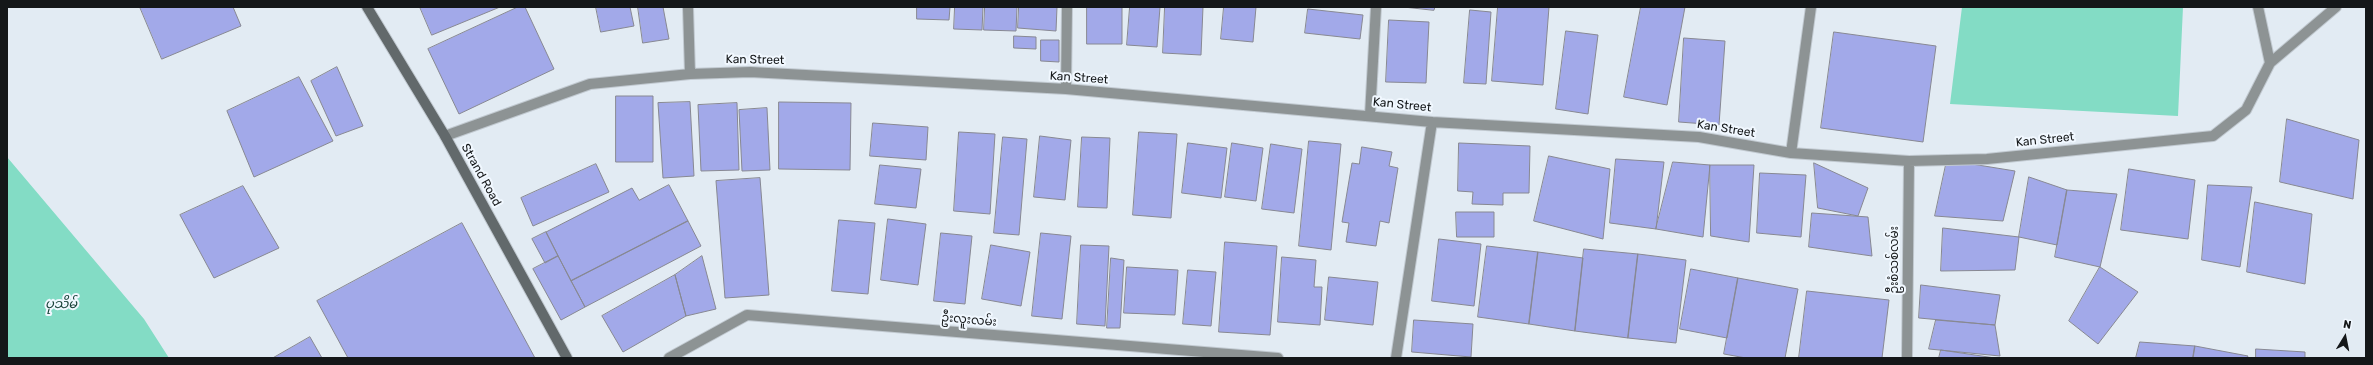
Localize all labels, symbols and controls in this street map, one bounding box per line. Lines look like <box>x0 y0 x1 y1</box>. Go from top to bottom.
street label: Kan Street <box>726 52 784 68</box>
street label: Kan Street <box>1049 69 1109 87</box>
street label: Kan Street <box>1372 95 1432 115</box>
street label: Kan Street <box>1696 117 1756 141</box>
street label: Kan Street <box>2015 130 2075 150</box>
street label: Strand Road <box>458 141 504 209</box>
street label: ဦးစံသစ်လမ်း <box>1888 226 1902 294</box>
water label: ပုသိမ် <box>45 296 77 312</box>
street label: ဦးလူးလမ်း <box>941 310 997 330</box>
north arrow <box>2325 317 2365 357</box>
text: N <box>2342 318 2352 332</box>

